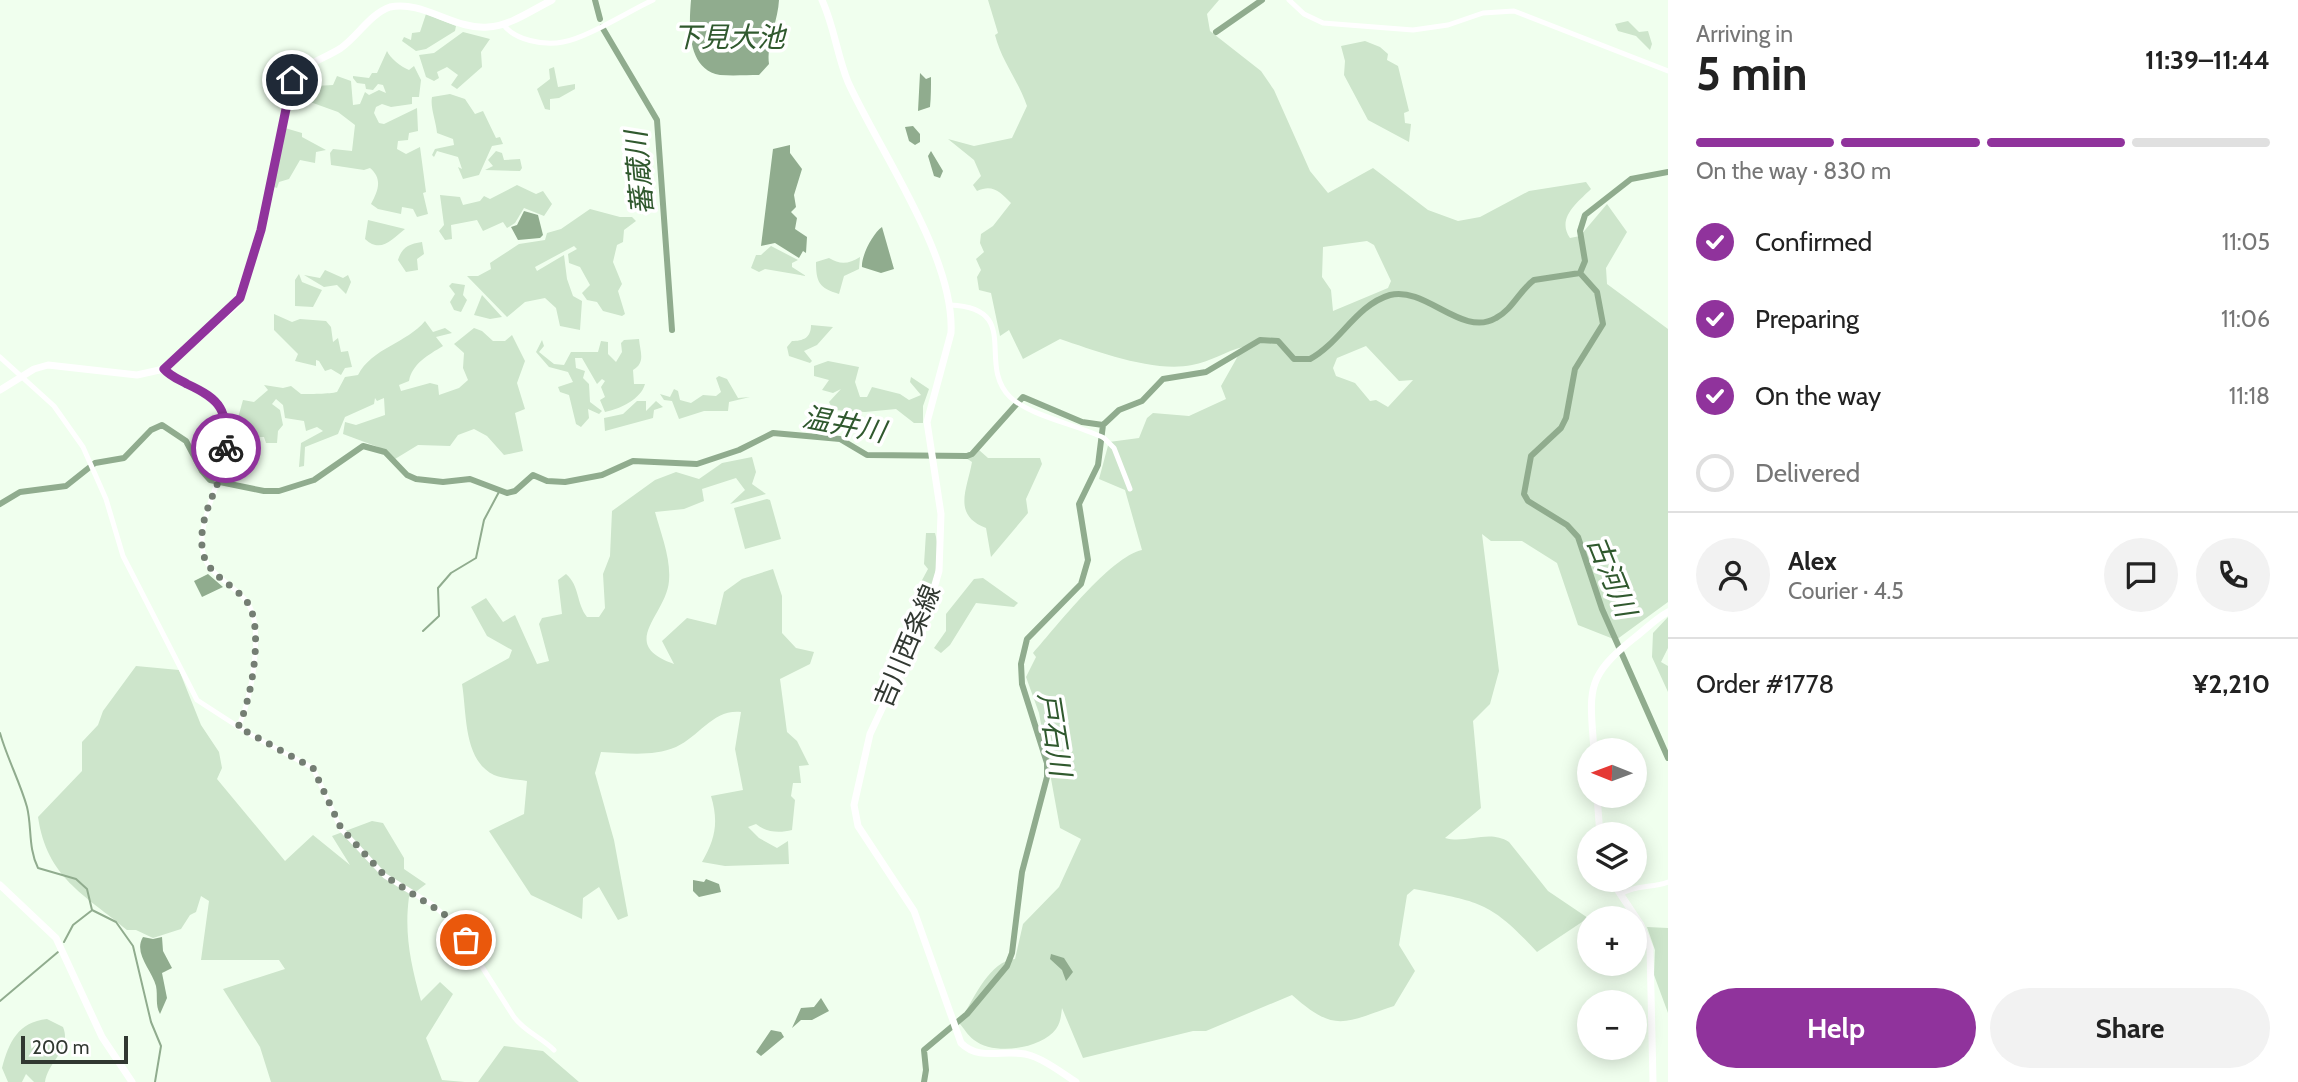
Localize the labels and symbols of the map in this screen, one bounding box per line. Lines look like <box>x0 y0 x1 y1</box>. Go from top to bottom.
water label: 下見大池 <box>673 20 788 54</box>
pin <box>262 50 322 110</box>
water label: 蕃蔵川 <box>618 127 660 216</box>
water label: 温井川 <box>800 399 891 449</box>
courier <box>191 413 261 483</box>
water label: 古河川 <box>1581 531 1645 624</box>
street label: 吉川西条線 <box>867 580 947 712</box>
water label: 戸石川 <box>1032 690 1079 781</box>
north arrow <box>1577 738 1647 808</box>
pin <box>436 910 496 970</box>
scale bar <box>21 1033 128 1065</box>

